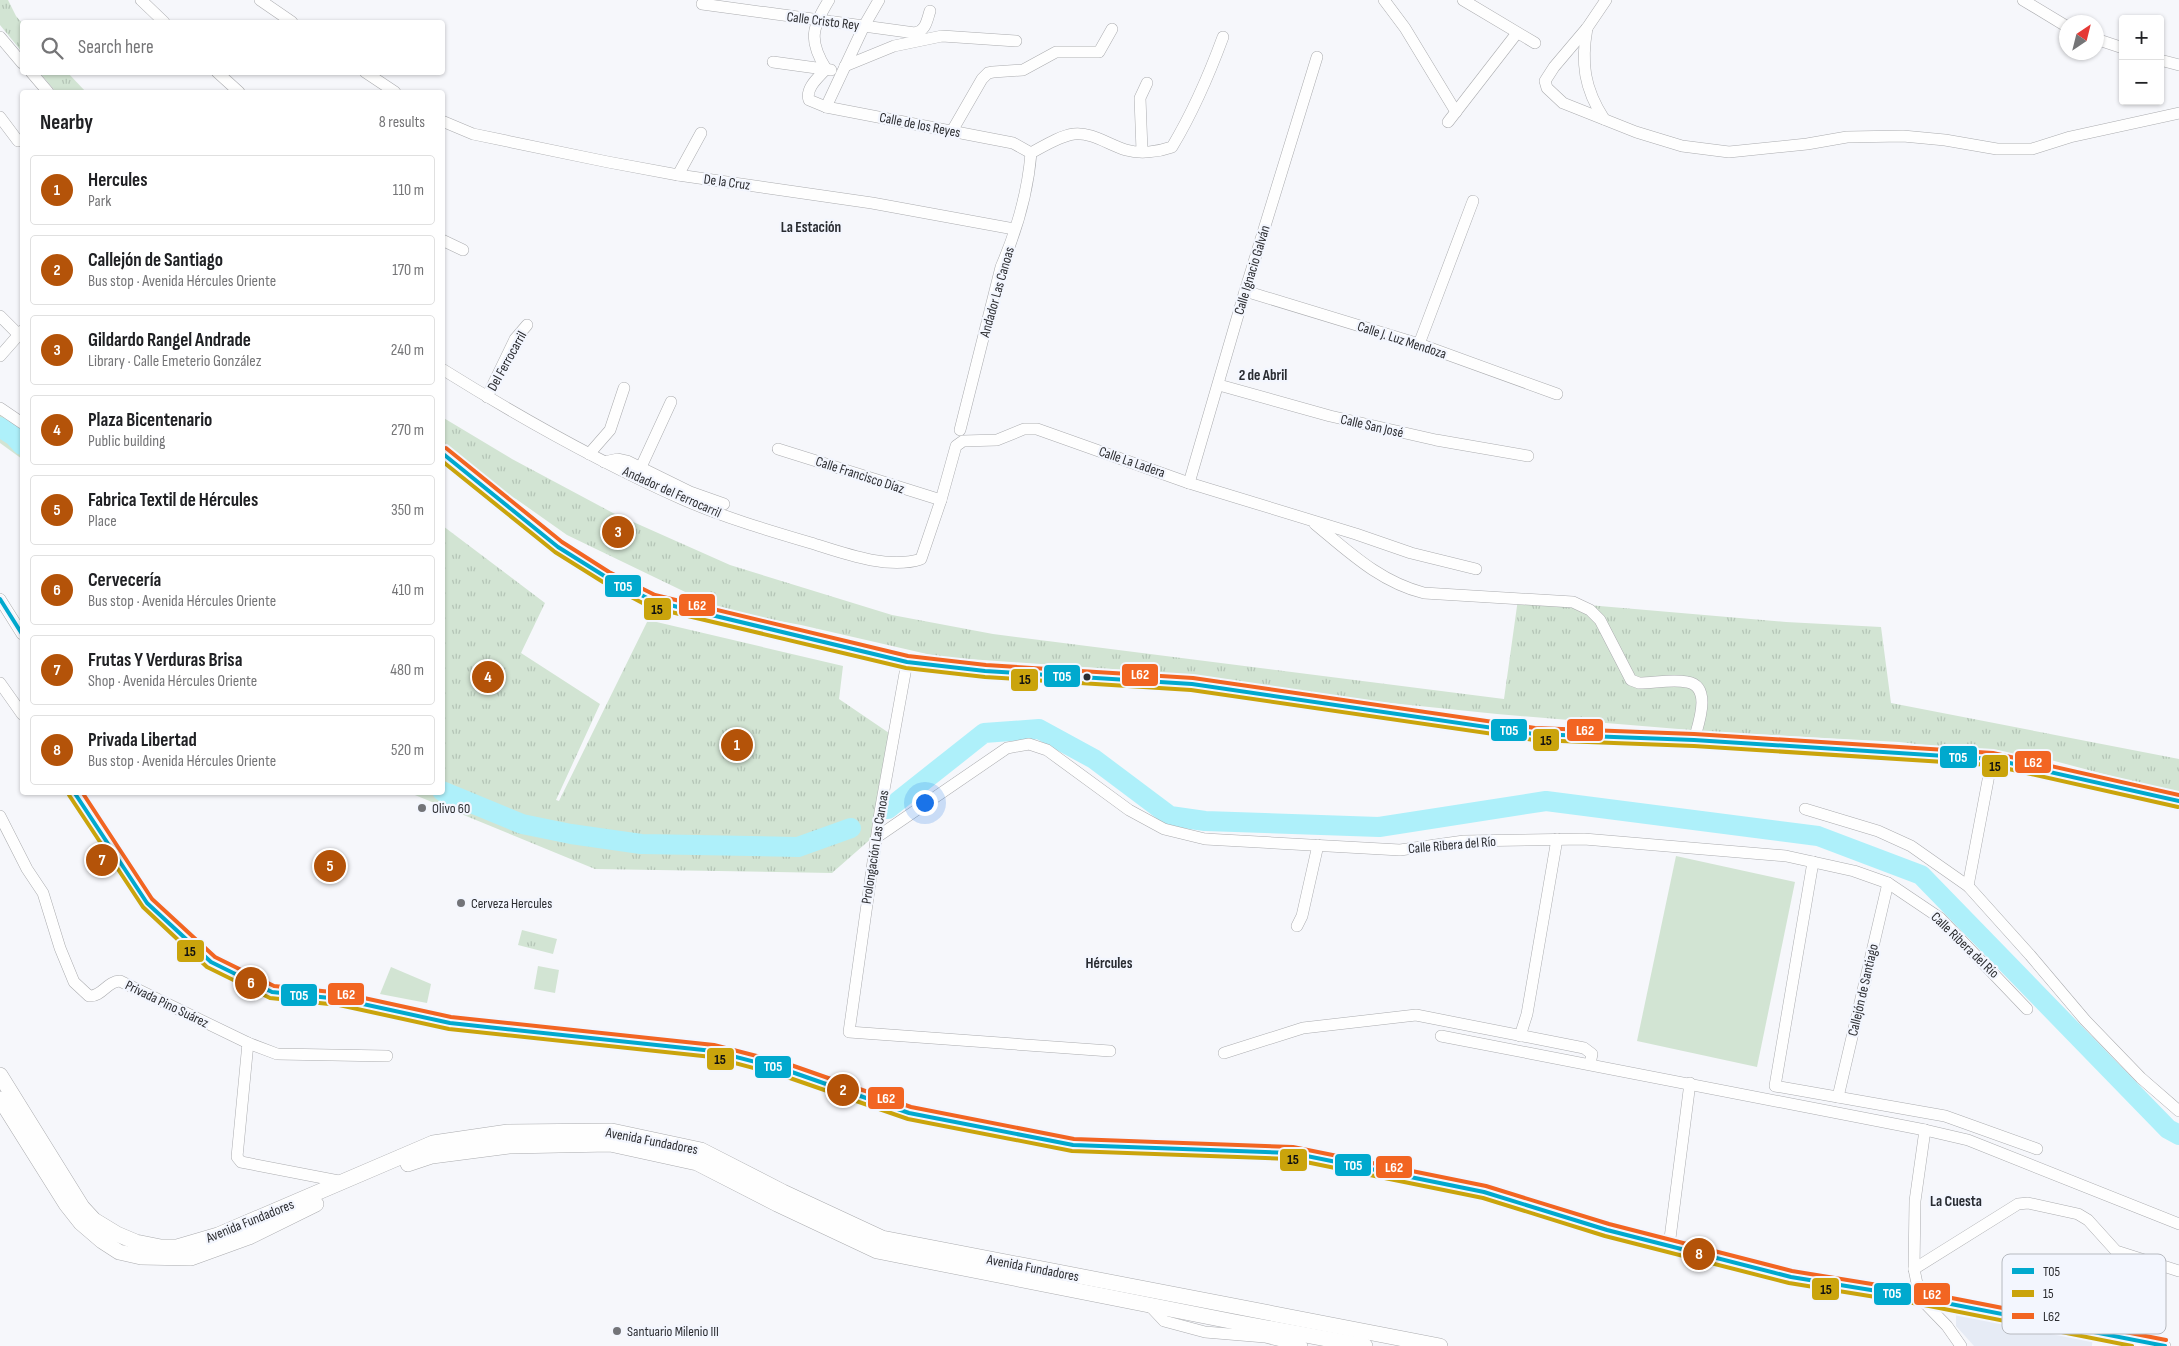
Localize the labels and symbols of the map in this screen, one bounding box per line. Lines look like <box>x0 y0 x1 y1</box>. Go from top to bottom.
street label: Calle Cristo Rey <box>786 8 861 34</box>
north arrow <box>2059 15 2104 60</box>
street label: Calle de los Reyes <box>878 109 962 141</box>
street label: De la Cruz <box>703 170 751 194</box>
district label: La Estación <box>781 218 841 237</box>
street label: Calle Ignacio Galván <box>1230 223 1274 317</box>
street label: Andador Las Canoas <box>976 245 1018 340</box>
street label: Calle J. Luz Mendoza <box>1355 318 1449 362</box>
street label: Del Ferrocarril <box>484 328 530 394</box>
district label: 2 de Abril <box>1239 366 1287 385</box>
street label: Calle San José <box>1339 411 1405 441</box>
street label: Calle La Ladera <box>1097 443 1167 481</box>
street label: Calle Francisco Díaz <box>814 453 906 497</box>
street label: Andador del Ferrocarril <box>619 462 724 521</box>
pin: 3 <box>602 513 634 551</box>
line badge: T05 <box>604 574 642 598</box>
text: T05 <box>614 578 632 595</box>
line badge: L62 <box>678 593 716 617</box>
line badge: 15 <box>643 597 672 621</box>
text: L62 <box>688 597 706 614</box>
text: 15 <box>651 601 663 618</box>
pin: 4 <box>472 658 504 696</box>
line badge: L62 <box>1121 663 1159 687</box>
line badge: T05 <box>1043 664 1081 688</box>
text: L62 <box>1131 666 1149 683</box>
line badge: 15 <box>1010 668 1039 692</box>
text: T05 <box>1053 668 1071 685</box>
text: 15 <box>1019 671 1031 688</box>
unlabelled marker <box>1082 672 1092 682</box>
line badge: T05 <box>1490 718 1528 742</box>
line badge: L62 <box>1566 718 1604 742</box>
text: T05 <box>1500 722 1518 739</box>
text: L62 <box>1576 722 1594 739</box>
pin: 1 <box>721 726 753 764</box>
line badge: 15 <box>1532 728 1560 752</box>
text: 15 <box>1540 732 1552 749</box>
line badge: T05 <box>1939 745 1978 769</box>
text: T05 <box>1949 749 1967 766</box>
line badge: L62 <box>2014 750 2052 774</box>
line badge: 15 <box>1981 754 2009 778</box>
text: L62 <box>2024 754 2042 771</box>
text: 15 <box>1989 758 2001 775</box>
street label: Prolongación Las Canoas <box>858 789 892 905</box>
your location <box>912 790 938 816</box>
place label: Olivo 60 <box>432 800 470 817</box>
marker: Olivo 60 <box>416 802 428 814</box>
street label: Calle Ribera del Río <box>1407 833 1497 857</box>
pin: 7 <box>86 841 118 879</box>
pin: 5 <box>314 847 346 885</box>
place label: Cerveza Hercules <box>471 895 552 912</box>
marker: Cerveza Hercules <box>455 897 467 909</box>
street label: Calle Ribera del Río <box>1927 908 2003 982</box>
line badge: 15 <box>176 939 205 963</box>
street label: Callejón de Santiago <box>1844 942 1882 1038</box>
text: 15 <box>184 943 196 960</box>
district label: Hércules <box>1086 954 1133 973</box>
pin: 6 <box>235 964 267 1002</box>
street label: Privada Pino Suárez <box>122 976 212 1032</box>
line badge: L62 <box>327 982 365 1006</box>
line badge: T05 <box>280 983 318 1007</box>
text: L62 <box>337 986 355 1003</box>
text: T05 <box>290 987 308 1004</box>
line badge: 15 <box>706 1047 735 1071</box>
text: 15 <box>714 1051 726 1068</box>
line badge: T05 <box>754 1055 792 1079</box>
text: T05 <box>764 1058 782 1075</box>
pin: 2 <box>827 1071 859 1109</box>
line badge: L62 <box>867 1086 905 1110</box>
text: L62 <box>877 1090 895 1107</box>
street label: Avenida Fundadores <box>604 1124 699 1158</box>
line badge: 15 <box>1279 1148 1308 1172</box>
text: 15 <box>1287 1151 1299 1168</box>
line badge: T05 <box>1334 1153 1372 1177</box>
line badge: L62 <box>1375 1155 1413 1179</box>
text: T05 <box>1344 1157 1362 1174</box>
text: L62 <box>1385 1159 1403 1176</box>
district label: La Cuesta <box>1930 1192 1982 1211</box>
street label: Avenida Fundadores <box>203 1196 296 1247</box>
pin: 8 <box>1683 1235 1715 1273</box>
street label: Avenida Fundadores <box>985 1251 1080 1285</box>
legend <box>2002 1254 2166 1334</box>
text: T05 <box>2043 1263 2061 1280</box>
line badge: 15 <box>1811 1277 1840 1301</box>
text: 15 <box>1820 1281 1832 1298</box>
line badge: T05 <box>1873 1282 1912 1306</box>
line badge: L62 <box>1913 1282 1951 1306</box>
text: T05 <box>1883 1285 1901 1302</box>
text: 15 <box>2043 1285 2054 1302</box>
text: L62 <box>1923 1286 1941 1303</box>
text: L62 <box>2043 1308 2060 1325</box>
place label: Santuario Milenio III <box>627 1323 719 1340</box>
marker: Santuario Milenio III <box>611 1325 623 1337</box>

